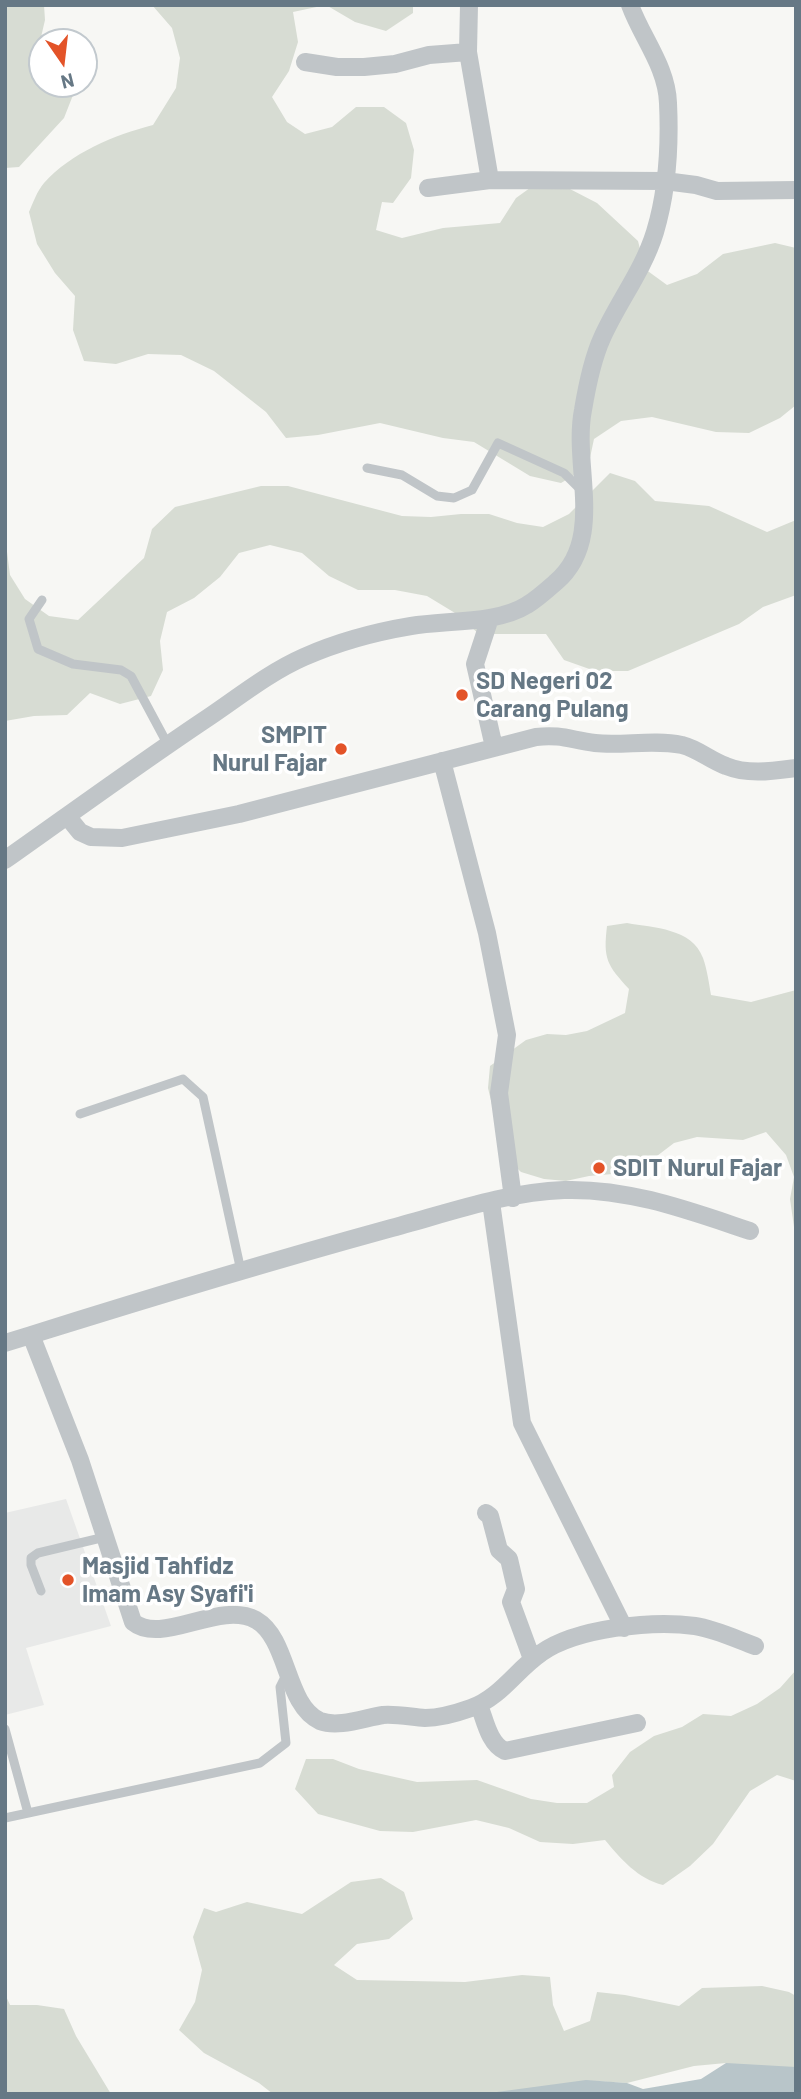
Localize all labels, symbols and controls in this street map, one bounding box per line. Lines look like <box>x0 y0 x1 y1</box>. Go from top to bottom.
north arrow <box>28 28 98 98</box>
text: N <box>59 69 77 95</box>
place label: SD Negeri 02 Carang Pulang <box>476 667 629 723</box>
marker: SD Negeri 02 Carang Pulang <box>454 687 470 703</box>
place label: SMPIT Nurul Fajar <box>212 721 327 777</box>
marker: SMPIT Nurul Fajar <box>333 741 349 757</box>
place label: SDIT Nurul Fajar <box>613 1154 782 1182</box>
marker: SDIT Nurul Fajar <box>591 1160 607 1176</box>
place label: Masjid Tahfidz Imam Asy Syafi'i <box>82 1552 254 1608</box>
marker: Masjid Tahfidz Imam Asy Syafi'i <box>60 1572 76 1588</box>

